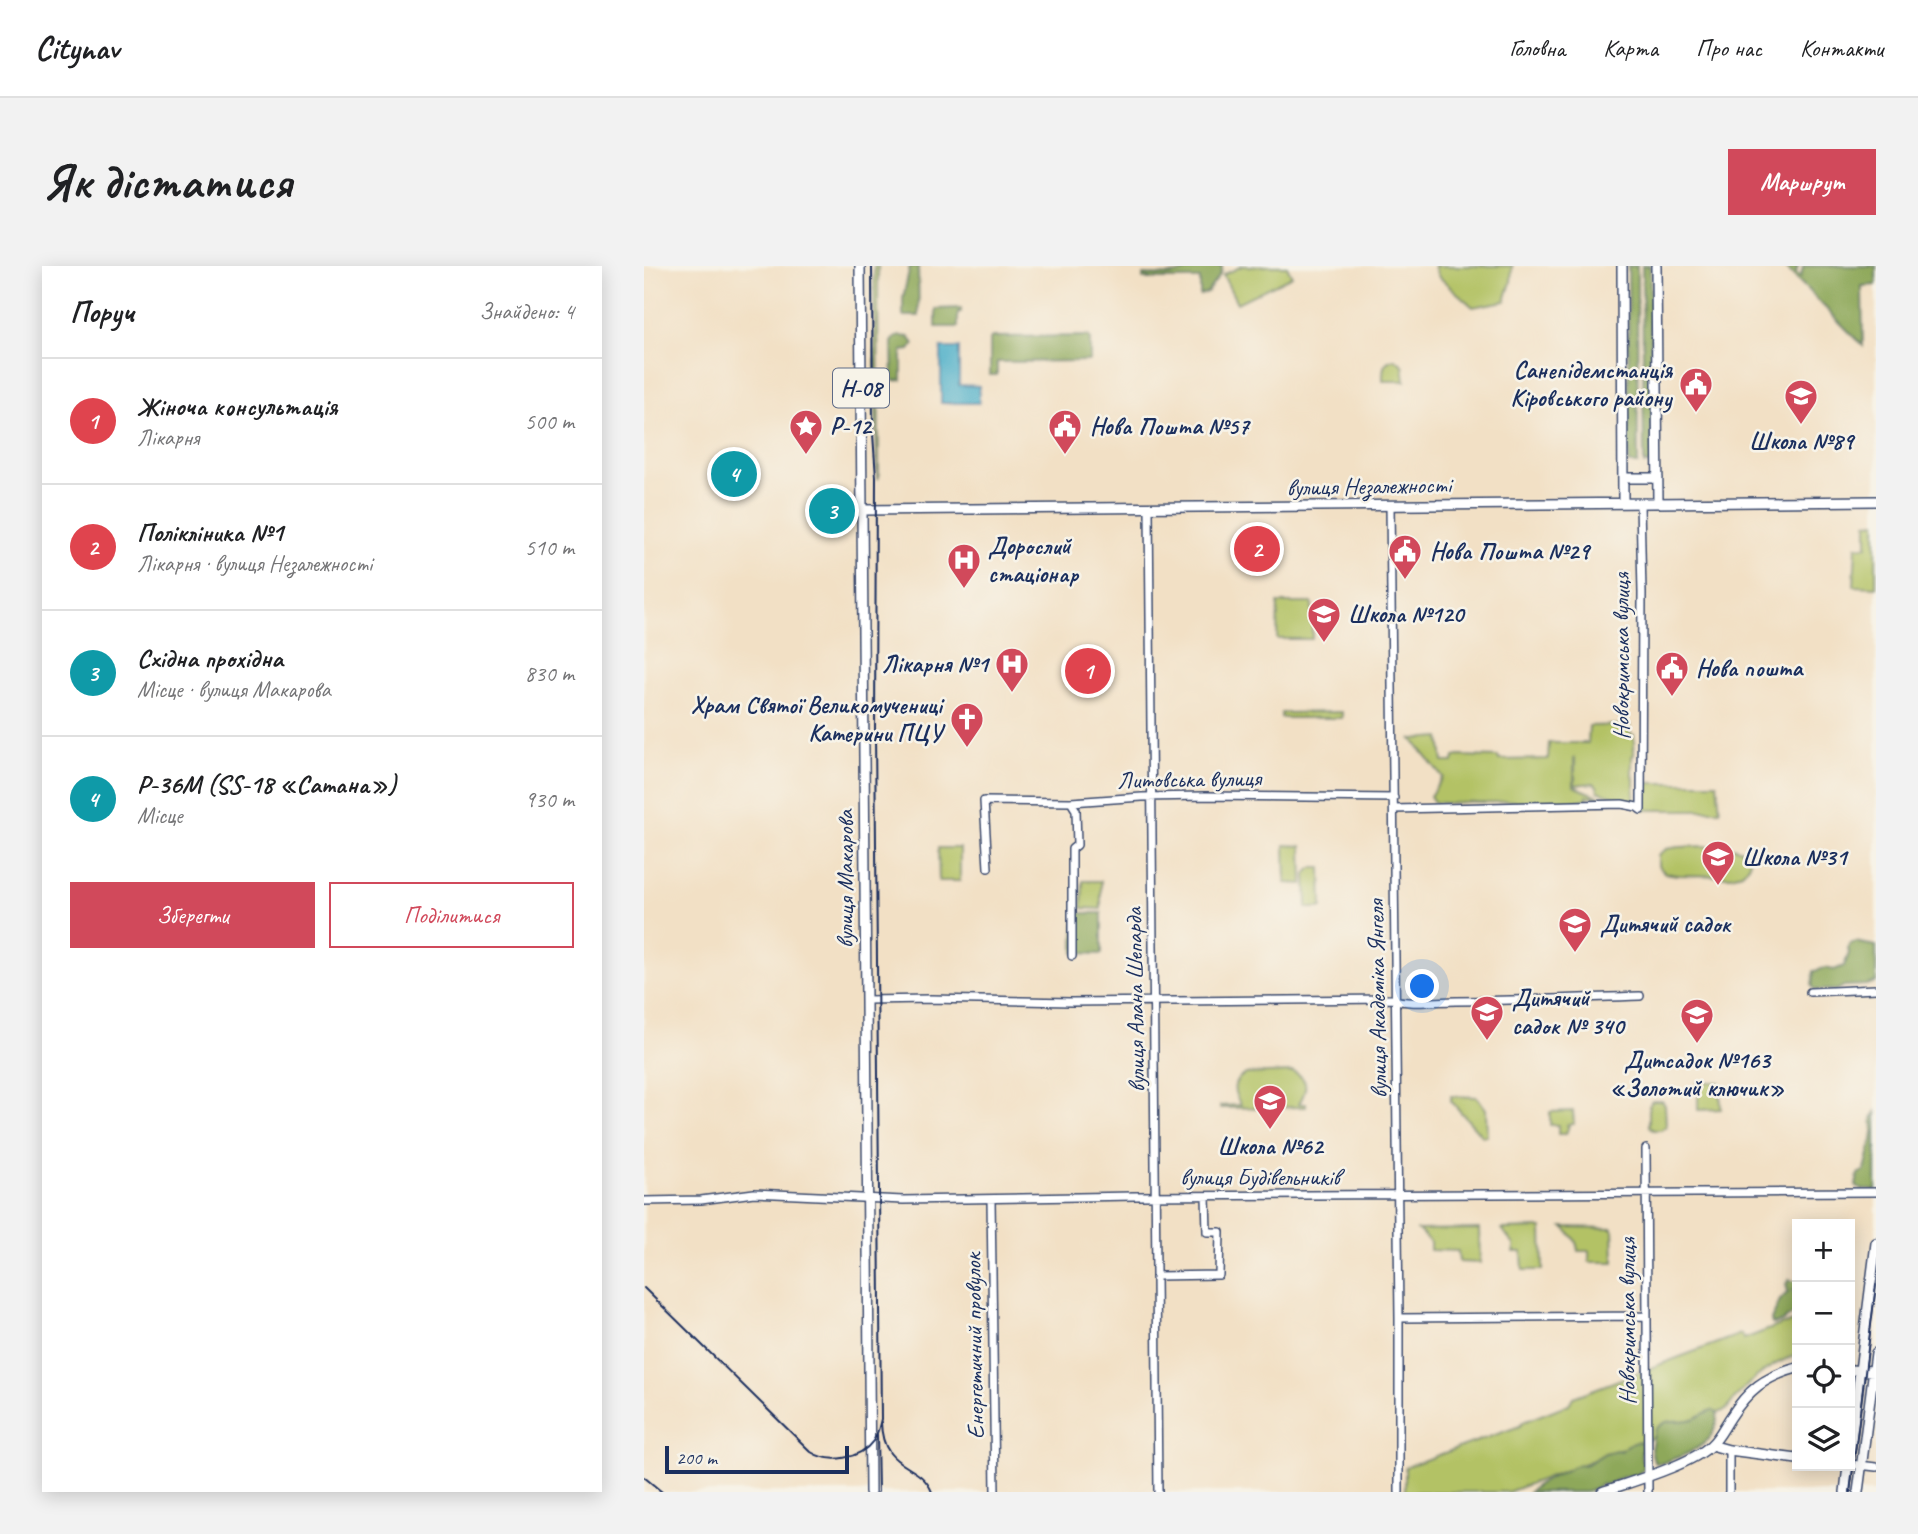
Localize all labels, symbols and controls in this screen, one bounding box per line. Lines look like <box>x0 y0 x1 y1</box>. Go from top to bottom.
text: Citynav <box>35 27 119 69</box>
text: Головна <box>1509 33 1565 63</box>
text: Карта <box>1603 33 1658 63</box>
text: Про нас <box>1696 33 1762 63</box>
text: Контакти <box>1800 33 1883 63</box>
button: Маршрут <box>1728 149 1876 215</box>
text: Як дістатися <box>42 151 292 213</box>
text: Поруч <box>70 293 134 331</box>
text: Знайдено: 4 <box>479 297 574 326</box>
place label: Санепідемстанція Кіровського району <box>1510 355 1674 413</box>
public building icon: Санепідемстанція Кіровського району <box>1677 365 1715 414</box>
road number: Н-08 <box>833 368 889 407</box>
school or university icon: Школа №89 <box>1782 377 1820 426</box>
text: Жіноча консультація <box>137 390 337 423</box>
text: 1 <box>88 407 98 436</box>
text: 500 m <box>525 407 574 436</box>
place icon: Р-12 <box>787 407 825 456</box>
public building icon: Нова Пошта №57 <box>1046 407 1084 456</box>
place label: Р-12 <box>830 411 873 441</box>
place label: Нова Пошта №57 <box>1090 411 1251 441</box>
text: Лікарня <box>137 423 199 452</box>
place label: Школа №89 <box>1749 426 1856 456</box>
pin: 4 <box>711 448 757 500</box>
street label: вулиця Незалежності <box>1286 470 1454 503</box>
pin: 3 <box>809 485 855 537</box>
text: Полікліника №1 <box>137 516 283 549</box>
pin: 2 <box>1234 523 1280 575</box>
place label: Дорослий стаціонар <box>988 531 1080 589</box>
public building icon: Нова Пошта №29 <box>1386 532 1424 581</box>
text: 2 <box>88 533 98 562</box>
text: 510 m <box>525 533 574 562</box>
place label: Нова Пошта №29 <box>1430 536 1591 566</box>
hospital icon: Дорослий стаціонар <box>945 541 983 590</box>
text: Лікарня · вулиця Незалежності <box>137 549 372 578</box>
street label: Новокримська вулиця <box>1606 571 1636 740</box>
school or university icon: Школа №120 <box>1305 595 1343 644</box>
place label: Школа №120 <box>1348 599 1465 629</box>
text: Східна прохідна <box>137 642 283 675</box>
hospital icon: Лікарня №1 <box>993 645 1031 694</box>
pin: 1 <box>1065 645 1111 697</box>
place label: Лікарня №1 <box>881 649 991 679</box>
public building icon: Нова пошта <box>1653 649 1691 698</box>
place label: Нова пошта <box>1696 653 1805 683</box>
text: 3 <box>88 659 98 688</box>
text: 830 m <box>525 659 574 688</box>
text: Місце · вулиця Макарова <box>137 675 330 704</box>
place label: Храм Святої Великомучениці Катерини ПЦУ <box>691 690 946 748</box>
church icon: Храм Святої Великомучениці Катерини ПЦУ <box>948 700 986 749</box>
street label: Литовська вулиця <box>1117 763 1263 795</box>
text: Р-36М (SS-18 «Сатана») <box>137 768 396 801</box>
text: 4 <box>88 785 98 814</box>
text: 930 m <box>525 785 574 814</box>
text: Місце <box>137 801 183 830</box>
street label: вулиця Макарова <box>830 808 860 948</box>
school or university icon: Школа №31 <box>1699 838 1737 887</box>
place label: Школа №31 <box>1742 842 1850 872</box>
button: Зберегти <box>70 882 315 948</box>
button: Поділитися <box>329 882 574 948</box>
street label: вулиця Академіка Янгеля <box>1360 898 1394 1099</box>
school or university icon: Дитячий садок <box>1556 905 1594 954</box>
street label: вулиця Алана Шепарда <box>1118 906 1152 1093</box>
place label: Дитячий садок <box>1600 909 1733 939</box>
your location <box>1405 969 1439 1003</box>
place label: Дитячий садок № 340 <box>1512 983 1626 1041</box>
school or university icon: Дитячий садок № 340 <box>1468 993 1506 1042</box>
school or university icon: Дитсадок №163 «Золотий ключик» <box>1678 996 1716 1045</box>
place label: Дитсадок №163 «Золотий ключик» <box>1610 1045 1784 1103</box>
school or university icon: Школа №62 <box>1251 1082 1289 1131</box>
place label: Школа №62 <box>1218 1131 1325 1161</box>
street label: вулиця Будівельників <box>1180 1162 1346 1192</box>
map controls <box>1792 1219 1855 1471</box>
button: + <box>1792 1219 1855 1282</box>
street label: Новокримська вулиця <box>1612 1236 1642 1405</box>
street label: Енергетичний провулок <box>957 1250 991 1439</box>
button: − <box>1792 1282 1855 1345</box>
button: locate <box>1792 1345 1855 1408</box>
button: layers <box>1792 1408 1855 1471</box>
scale bar <box>665 1443 849 1475</box>
text: 200 m <box>676 1446 717 1470</box>

